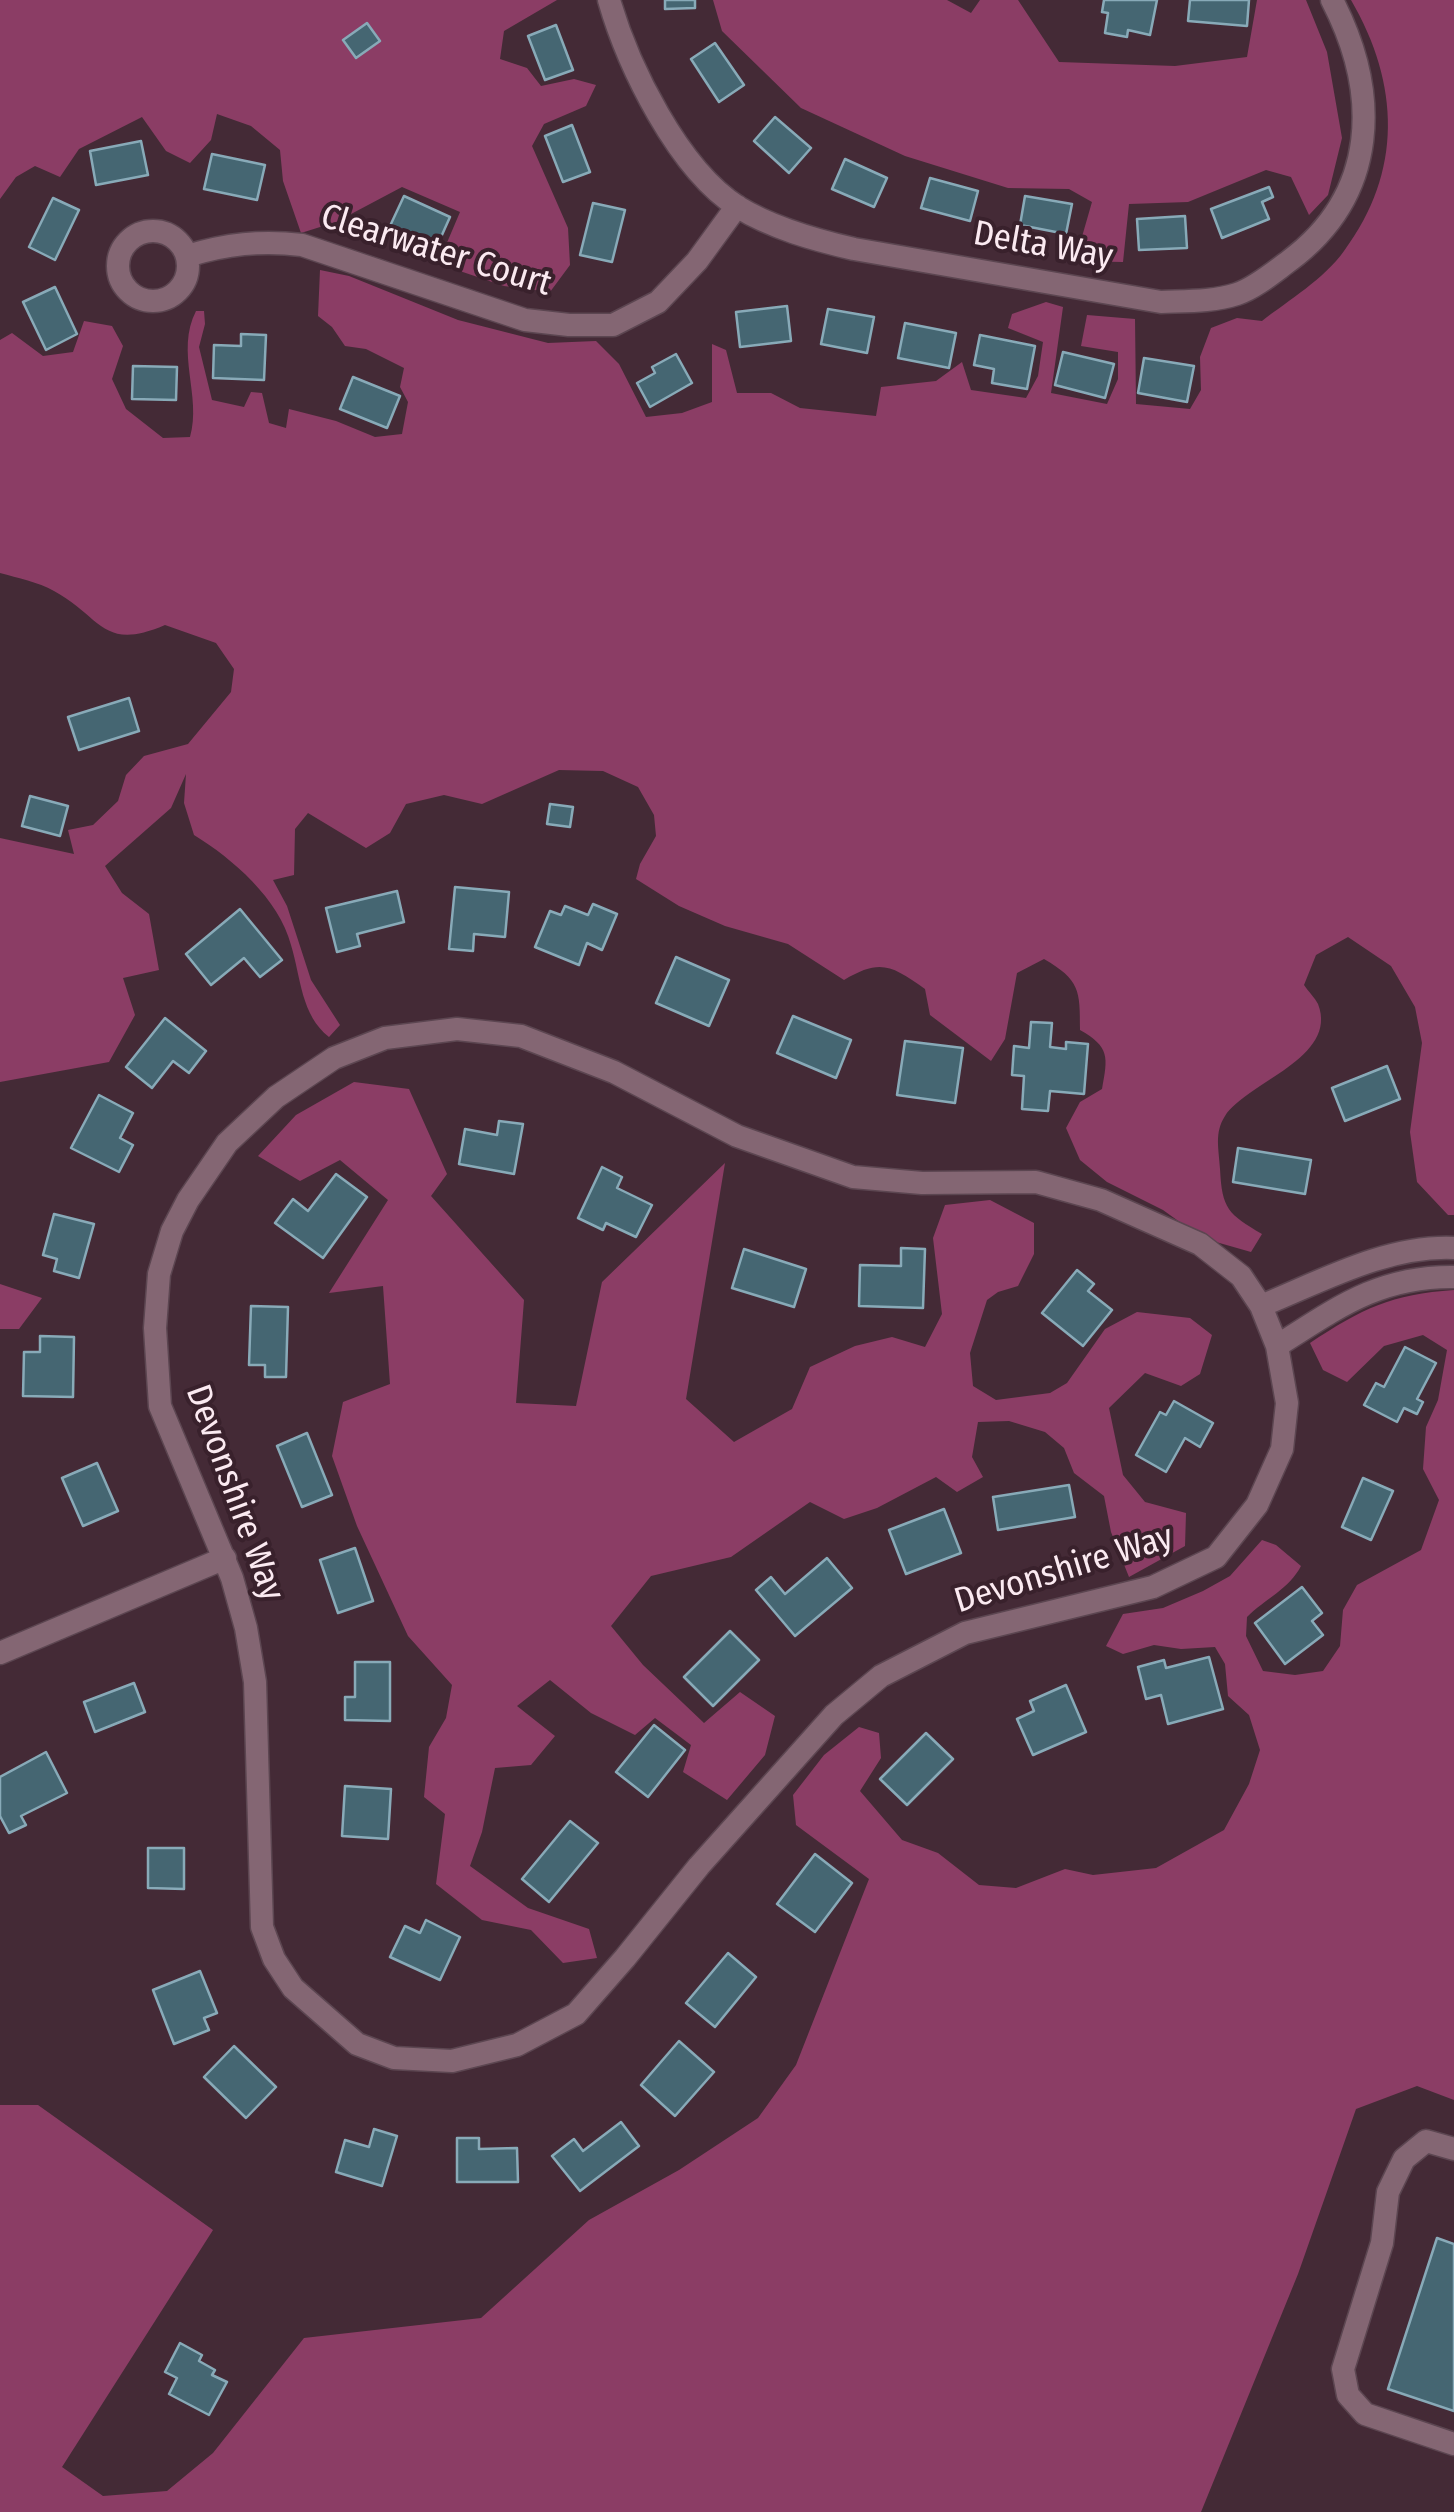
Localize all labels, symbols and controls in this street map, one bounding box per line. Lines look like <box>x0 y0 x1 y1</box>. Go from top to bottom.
street label: Clearwater Court <box>316 196 556 306</box>
street label: Delta Way <box>970 213 1116 279</box>
street label: Devonshire Way <box>176 1380 292 1606</box>
street label: Devonshire Way <box>950 1517 1178 1623</box>

